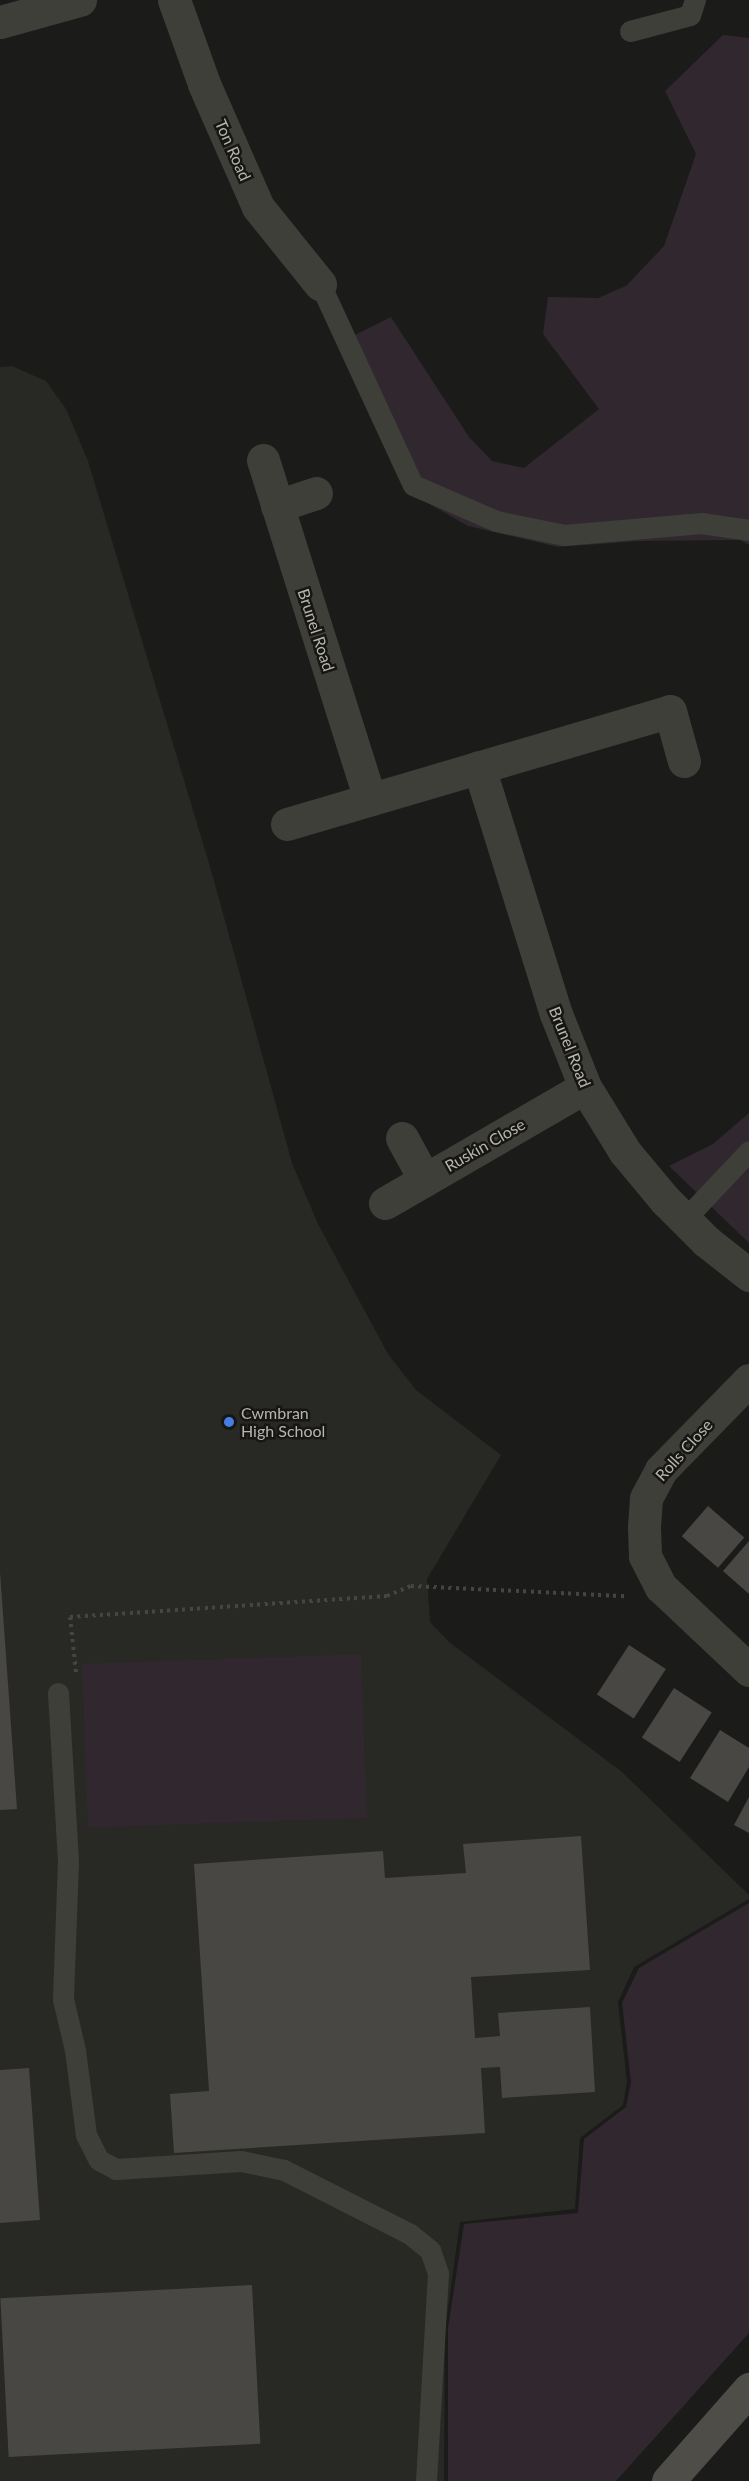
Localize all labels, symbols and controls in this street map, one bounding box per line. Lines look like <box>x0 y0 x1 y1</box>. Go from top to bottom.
street label: Ton Road <box>211 116 255 184</box>
street label: Brunel Road <box>294 586 338 674</box>
street label: Brunel Road <box>545 1004 595 1090</box>
street label: Ruskin Close <box>441 1114 529 1176</box>
place label: Cwmbran High School <box>241 1403 325 1441</box>
marker: Cwmbran High School <box>222 1415 236 1429</box>
street label: Rolls Close <box>651 1415 717 1485</box>

